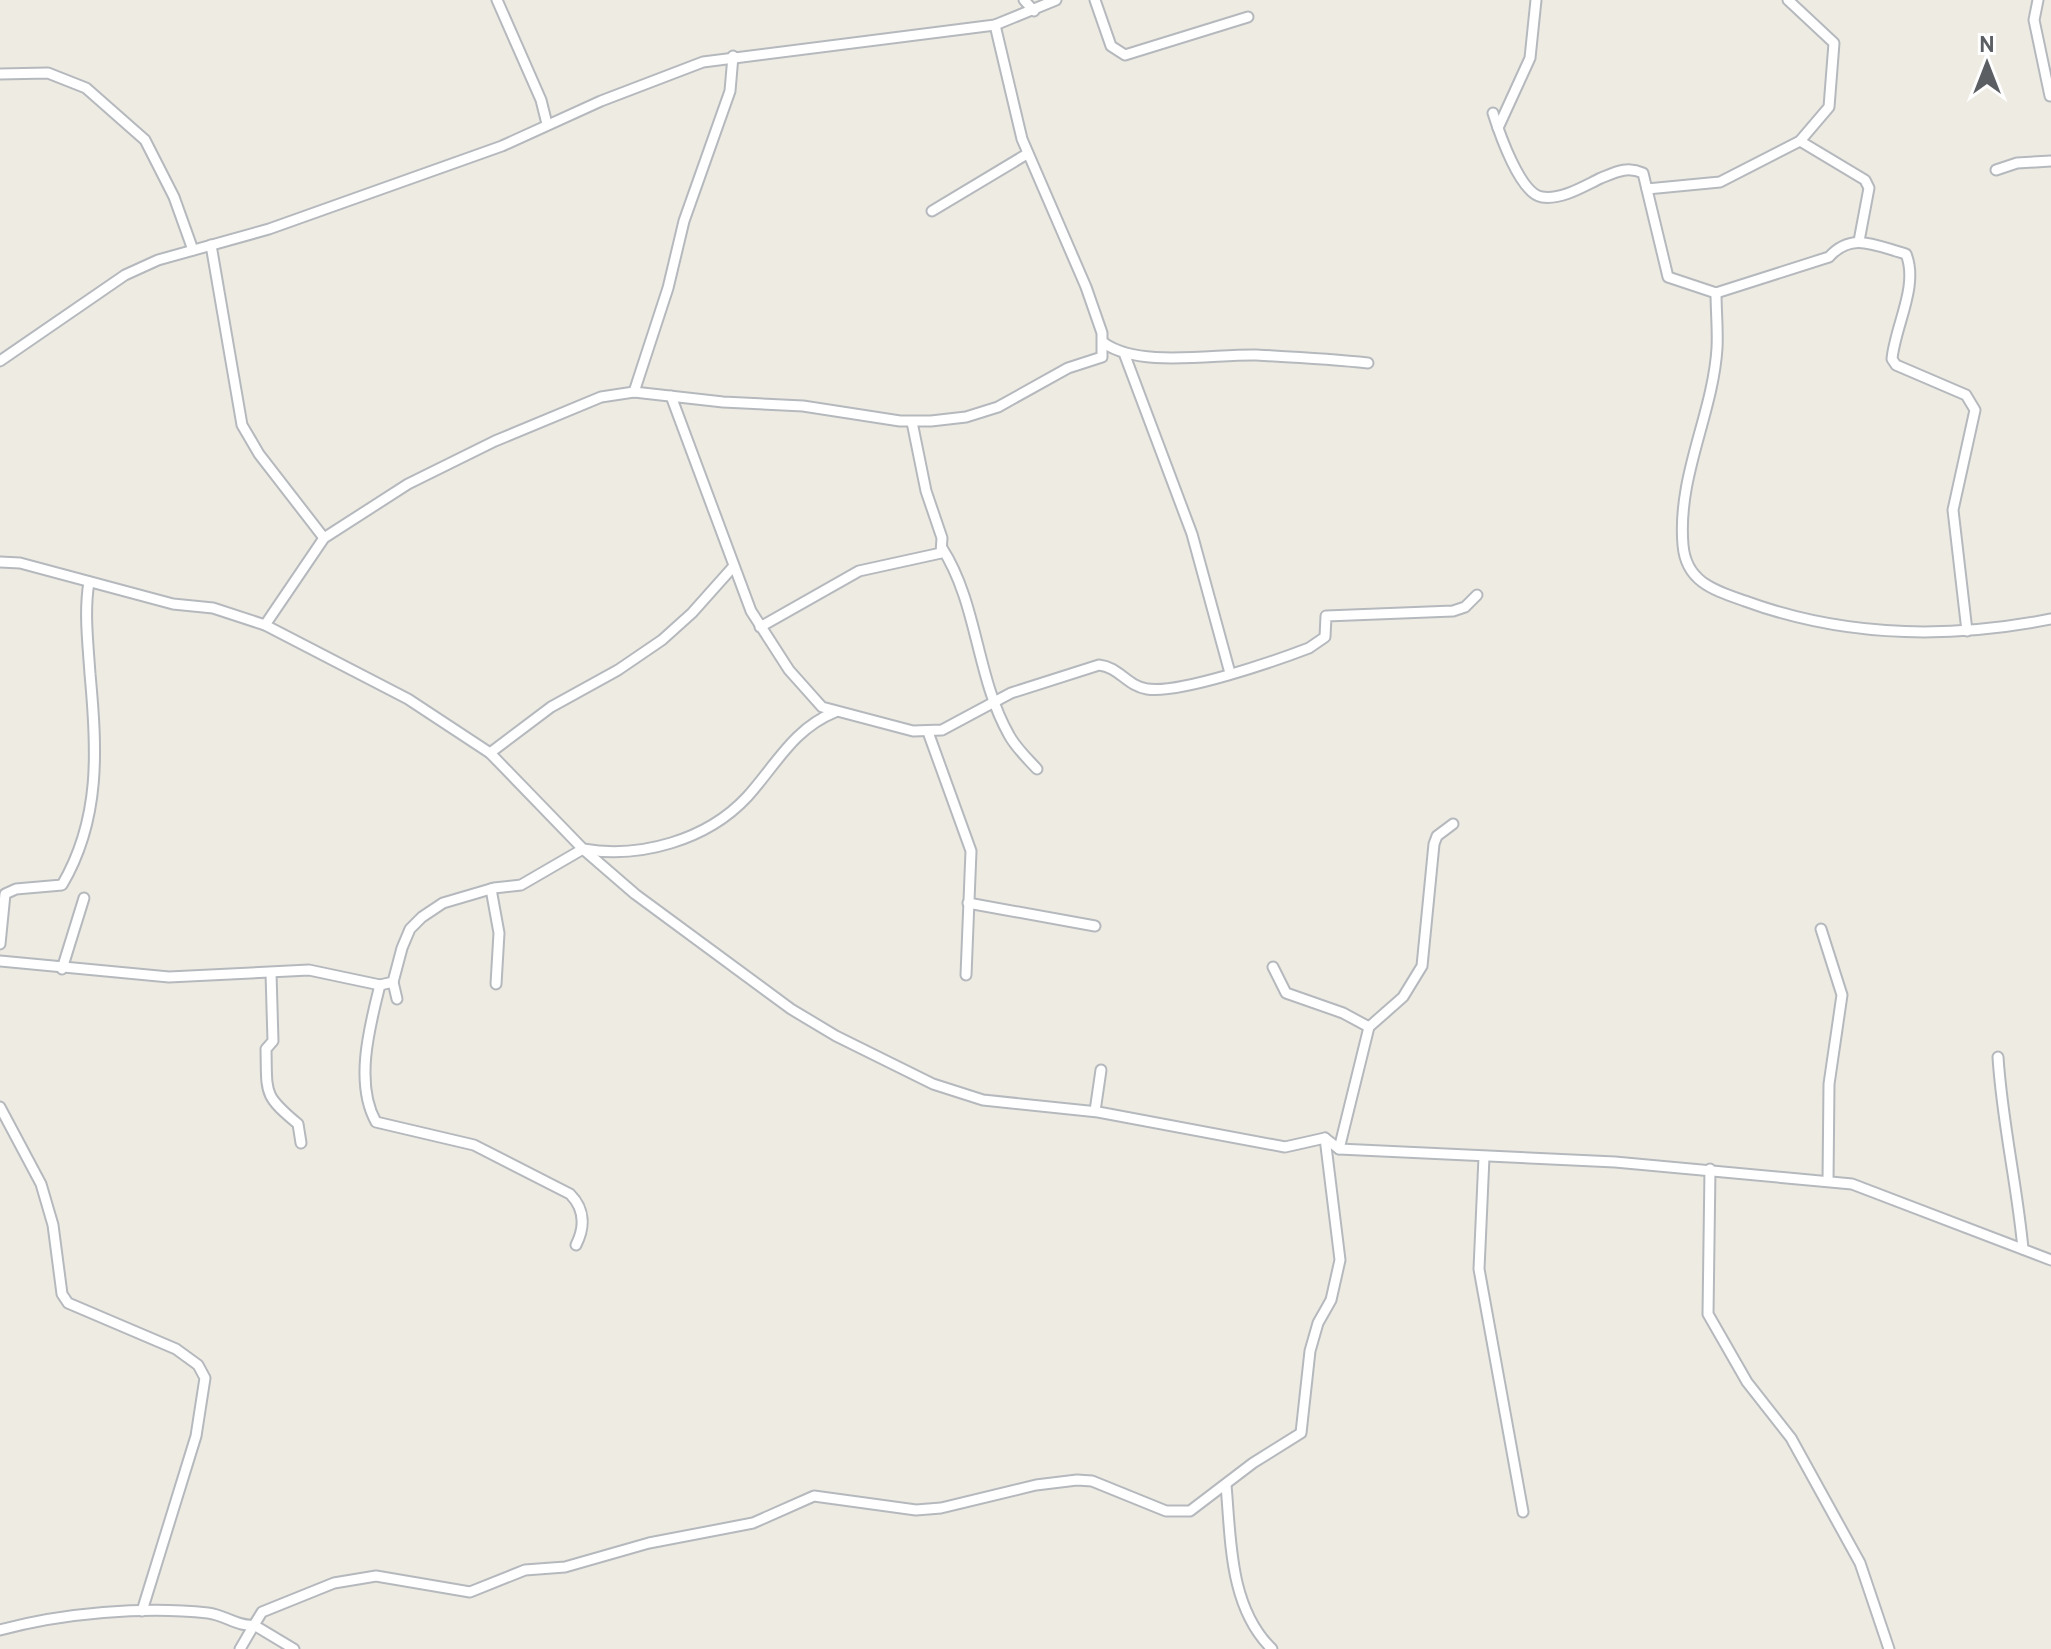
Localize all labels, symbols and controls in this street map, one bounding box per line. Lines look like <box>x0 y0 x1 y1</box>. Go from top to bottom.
north arrow <box>1947 24 2027 104</box>
text: N <box>1979 33 1995 60</box>

